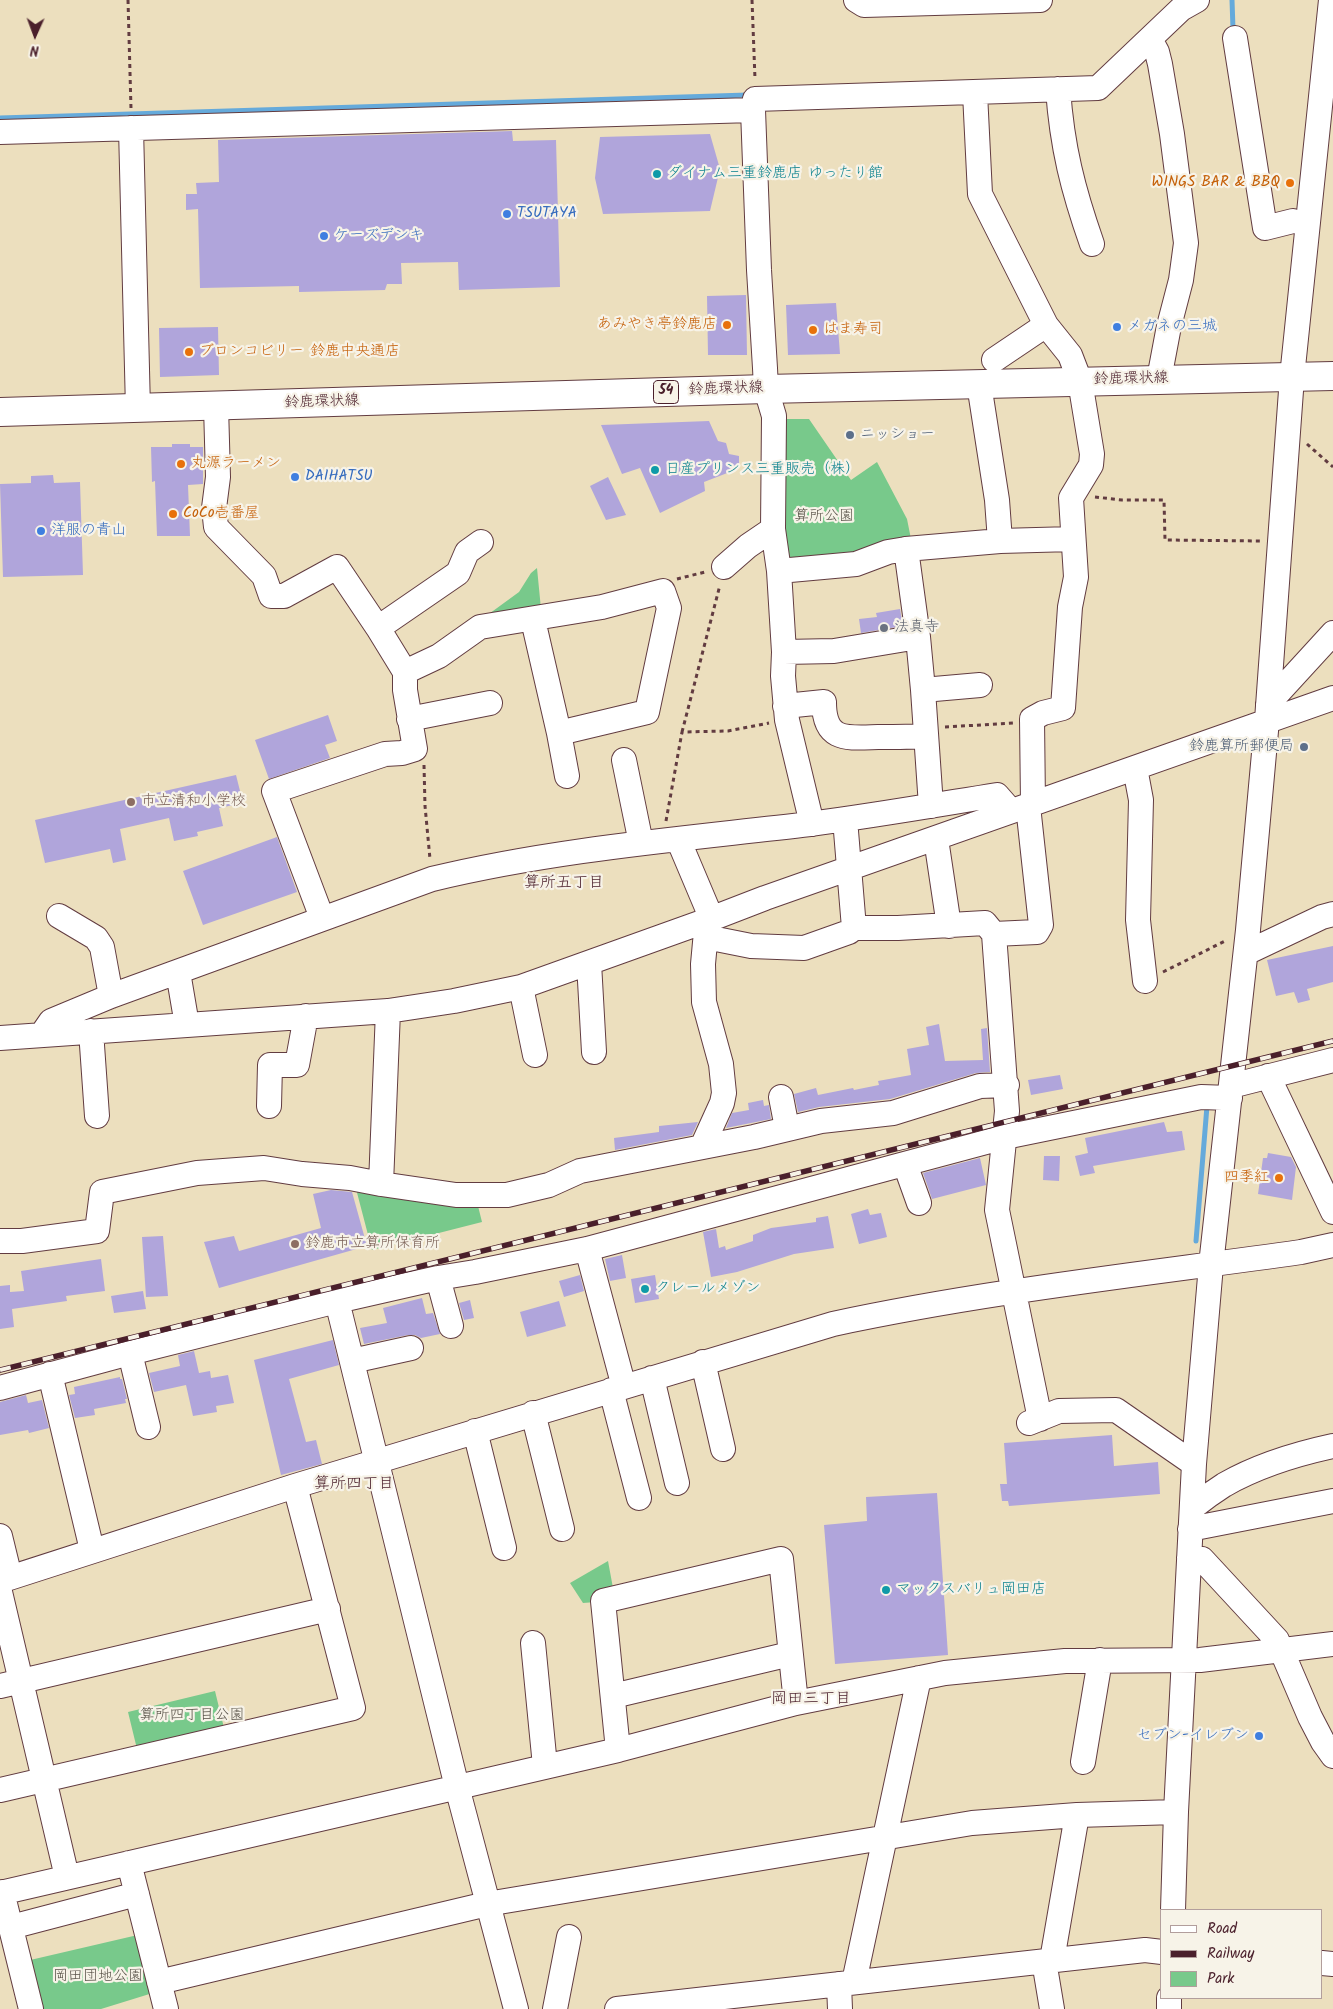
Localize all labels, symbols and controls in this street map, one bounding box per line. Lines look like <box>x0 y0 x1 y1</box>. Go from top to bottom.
north arrow <box>10 10 60 60</box>
text: N <box>30 39 39 61</box>
place label: ダイナム三重鈴鹿店 ゆったり館 <box>667 165 883 183</box>
marker: ダイナム三重鈴鹿店 ゆったり館 <box>651 168 663 180</box>
place label: WINGS BAR & BBQ <box>1152 174 1280 192</box>
marker: WINGS BAR & BBQ <box>1284 177 1296 189</box>
place label: TSUTAYA <box>517 205 577 223</box>
marker: TSUTAYA <box>501 208 513 220</box>
place label: ケーズデンキ <box>334 227 424 245</box>
marker: ケーズデンキ <box>318 230 330 242</box>
place label: あみやき亭鈴鹿店 <box>597 316 717 334</box>
place label: メガネの三城 <box>1127 318 1217 336</box>
marker: あみやき亭鈴鹿店 <box>721 319 733 331</box>
place label: はま寿司 <box>823 321 883 339</box>
marker: メガネの三城 <box>1111 321 1123 333</box>
marker: はま寿司 <box>807 324 819 336</box>
place label: ブロンコビリー 鈴鹿中央通店 <box>199 343 400 361</box>
marker: ブロンコビリー 鈴鹿中央通店 <box>183 346 195 358</box>
street label: 鈴鹿環状線 <box>1093 370 1169 390</box>
street label: 鈴鹿環状線 <box>688 380 764 400</box>
road number: 54 <box>654 381 678 404</box>
street label: 鈴鹿環状線 <box>284 393 360 413</box>
place label: ニッショー <box>860 426 935 444</box>
marker: ニッショー <box>844 429 856 441</box>
place label: 丸源ラーメン <box>191 455 281 473</box>
marker: 丸源ラーメン <box>175 458 187 470</box>
place label: 日産プリンス三重販売（株） <box>665 461 860 479</box>
marker: 日産プリンス三重販売（株） <box>649 464 661 476</box>
place label: DAIHATSU <box>305 468 373 486</box>
marker: DAIHATSU <box>289 471 301 483</box>
place label: CoCo壱番屋 <box>183 505 260 523</box>
marker: CoCo壱番屋 <box>167 508 179 520</box>
park label: 算所公園 <box>794 508 854 526</box>
place label: 洋服の青山 <box>51 522 126 540</box>
marker: 洋服の青山 <box>35 525 47 537</box>
place label: 法真寺 <box>894 619 939 637</box>
marker: 法真寺 <box>878 622 890 634</box>
place label: 鈴鹿算所郵便局 <box>1189 738 1294 756</box>
marker: 鈴鹿算所郵便局 <box>1298 741 1310 753</box>
place label: 市立清和小学校 <box>141 793 246 811</box>
marker: 市立清和小学校 <box>125 796 137 808</box>
district label: 算所五丁目 <box>524 874 604 894</box>
place label: 四季紅 <box>1224 1169 1269 1187</box>
marker: 四季紅 <box>1273 1172 1285 1184</box>
place label: 鈴鹿市立算所保育所 <box>305 1235 440 1253</box>
marker: 鈴鹿市立算所保育所 <box>289 1238 301 1250</box>
place label: クレールメゾン <box>655 1280 761 1298</box>
marker: クレールメゾン <box>639 1283 651 1295</box>
district label: 算所四丁目 <box>314 1475 394 1495</box>
place label: マックスバリュ岡田店 <box>896 1581 1046 1599</box>
marker: マックスバリュ岡田店 <box>880 1584 892 1596</box>
district label: 岡田三丁目 <box>771 1690 851 1710</box>
park label: 算所四丁目公園 <box>140 1707 244 1725</box>
place label: セブン-イレブン <box>1137 1727 1249 1745</box>
marker: セブン-イレブン <box>1253 1730 1265 1742</box>
legend <box>1160 1909 1323 1999</box>
text: Road <box>1207 1917 1237 1941</box>
text: Railway <box>1207 1942 1254 1966</box>
text: Park <box>1207 1967 1234 1991</box>
park label: 岡田団地公園 <box>53 1968 143 1986</box>

